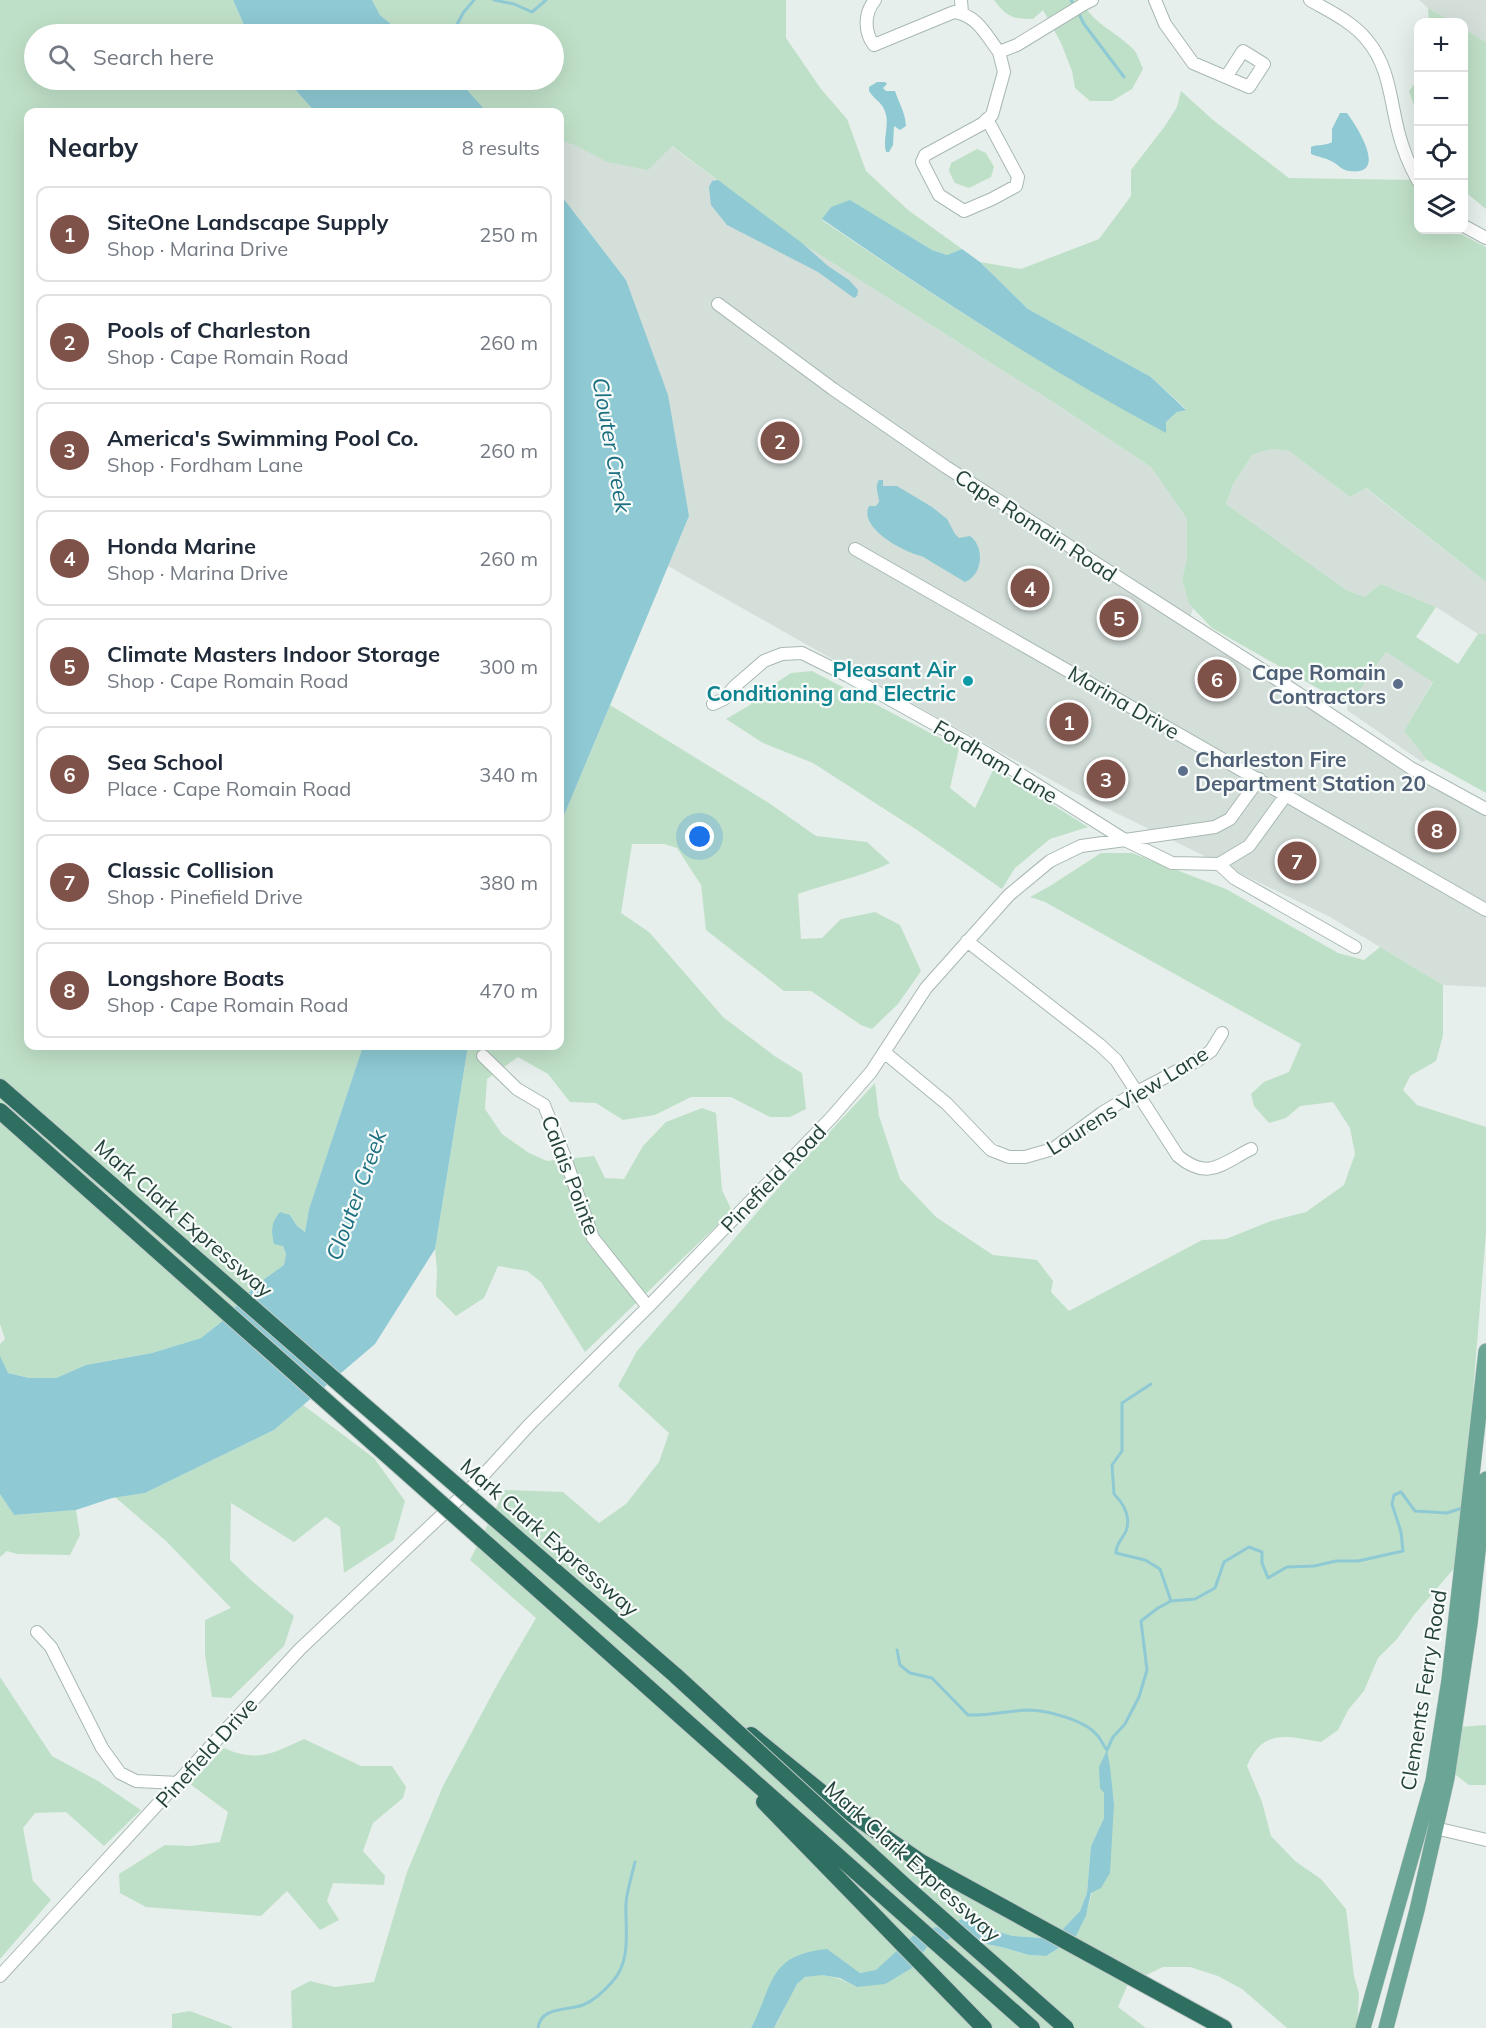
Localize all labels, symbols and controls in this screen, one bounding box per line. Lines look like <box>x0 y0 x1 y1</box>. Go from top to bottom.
map controls <box>1414 18 1468 234</box>
button: + <box>1414 18 1468 72</box>
search box <box>24 24 564 90</box>
icon: search <box>45 41 78 74</box>
text: Search here <box>93 43 214 71</box>
button: − <box>1414 72 1468 126</box>
button: locate <box>1414 126 1468 180</box>
text: Nearby <box>48 131 138 164</box>
text: 8 results <box>462 135 540 160</box>
button: layers <box>1414 180 1468 234</box>
text: SiteOne Landscape Supply <box>107 208 388 236</box>
text: 1 <box>64 222 76 247</box>
text: 250 m <box>479 222 538 247</box>
text: Shop · Marina Drive <box>107 236 288 261</box>
text: Pools of Charleston <box>107 316 311 344</box>
text: 2 <box>64 330 76 355</box>
text: 260 m <box>479 330 538 355</box>
text: Shop · Cape Romain Road <box>107 344 348 369</box>
water label: Clouter Creek <box>586 375 638 516</box>
pin: 2 <box>760 418 800 464</box>
text: America's Swimming Pool Co. <box>107 424 419 452</box>
text: 3 <box>64 438 76 463</box>
text: 260 m <box>479 438 538 463</box>
text: Shop · Fordham Lane <box>107 452 303 477</box>
street label: Cape Romain Road <box>950 463 1122 587</box>
text: Honda Marine <box>107 532 256 560</box>
text: 4 <box>64 546 76 571</box>
text: 260 m <box>479 546 538 571</box>
text: Shop · Marina Drive <box>107 560 288 585</box>
pin: 4 <box>1010 566 1050 610</box>
pin: 5 <box>1100 596 1138 640</box>
text: Climate Masters Indoor Storage <box>107 640 440 668</box>
text: 5 <box>64 654 76 679</box>
text: 300 m <box>479 654 538 679</box>
place label: Pleasant Air Conditioning and Electric <box>706 656 957 706</box>
pin: 6 <box>1198 656 1236 702</box>
place label: Cape Romain Contractors <box>1252 659 1386 709</box>
street label: Marina Drive <box>1064 660 1184 744</box>
text: Shop · Cape Romain Road <box>107 668 348 693</box>
marker: Pleasant Air Conditioning and Electric <box>961 674 975 688</box>
marker: Cape Romain Contractors <box>1391 677 1405 691</box>
pin: 1 <box>1050 700 1088 744</box>
street label: Fordham Lane <box>929 714 1063 808</box>
place label: Charleston Fire Department Station 20 <box>1195 746 1426 796</box>
text: Sea School <box>107 748 223 776</box>
pin: 3 <box>1086 756 1126 802</box>
text: 6 <box>64 762 76 787</box>
text: 340 m <box>479 762 538 787</box>
marker: Charleston Fire Department Station 20 <box>1176 764 1190 778</box>
text: Place · Cape Romain Road <box>107 776 351 801</box>
pin: 8 <box>1418 808 1456 852</box>
your location <box>685 822 714 851</box>
pin: 7 <box>1278 838 1316 884</box>
text: Classic Collision <box>107 856 274 884</box>
text: 7 <box>64 870 76 895</box>
text: 380 m <box>479 870 538 895</box>
text: Shop · Pinefield Drive <box>107 884 303 909</box>
text: Longshore Boats <box>107 964 284 992</box>
text: 8 <box>64 978 76 1003</box>
text: 470 m <box>479 978 538 1003</box>
text: Shop · Cape Romain Road <box>107 992 348 1017</box>
street label: Laurens View Lane <box>1041 1040 1213 1160</box>
street label: Calais Pointe <box>536 1111 606 1239</box>
street label: Pinefield Road <box>715 1118 831 1238</box>
water label: Clouter Creek <box>319 1125 393 1264</box>
street label: Mark Clark Expressway <box>89 1133 279 1303</box>
street label: Mark Clark Expressway <box>455 1452 645 1622</box>
street label: Clements Ferry Road <box>1394 1588 1452 1792</box>
street label: Pinefield Drive <box>150 1691 262 1813</box>
street label: Mark Clark Expressway <box>820 1775 1006 1947</box>

